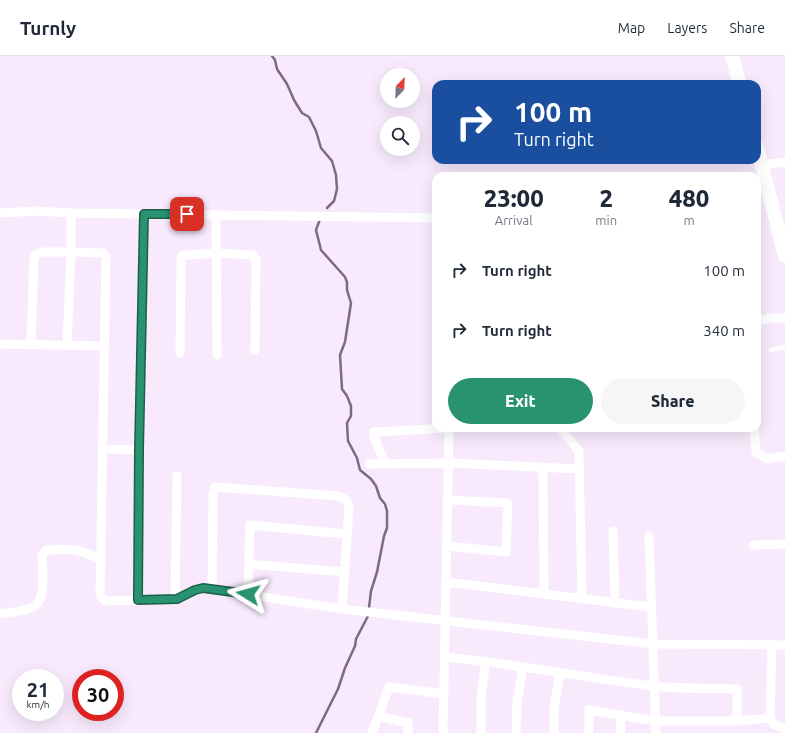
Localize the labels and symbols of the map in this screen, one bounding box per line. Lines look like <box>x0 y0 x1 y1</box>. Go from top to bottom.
north arrow <box>380 68 420 108</box>
pin <box>170 197 204 231</box>
position arrow <box>227 573 269 615</box>
speed limit sign: 30 <box>72 669 124 721</box>

